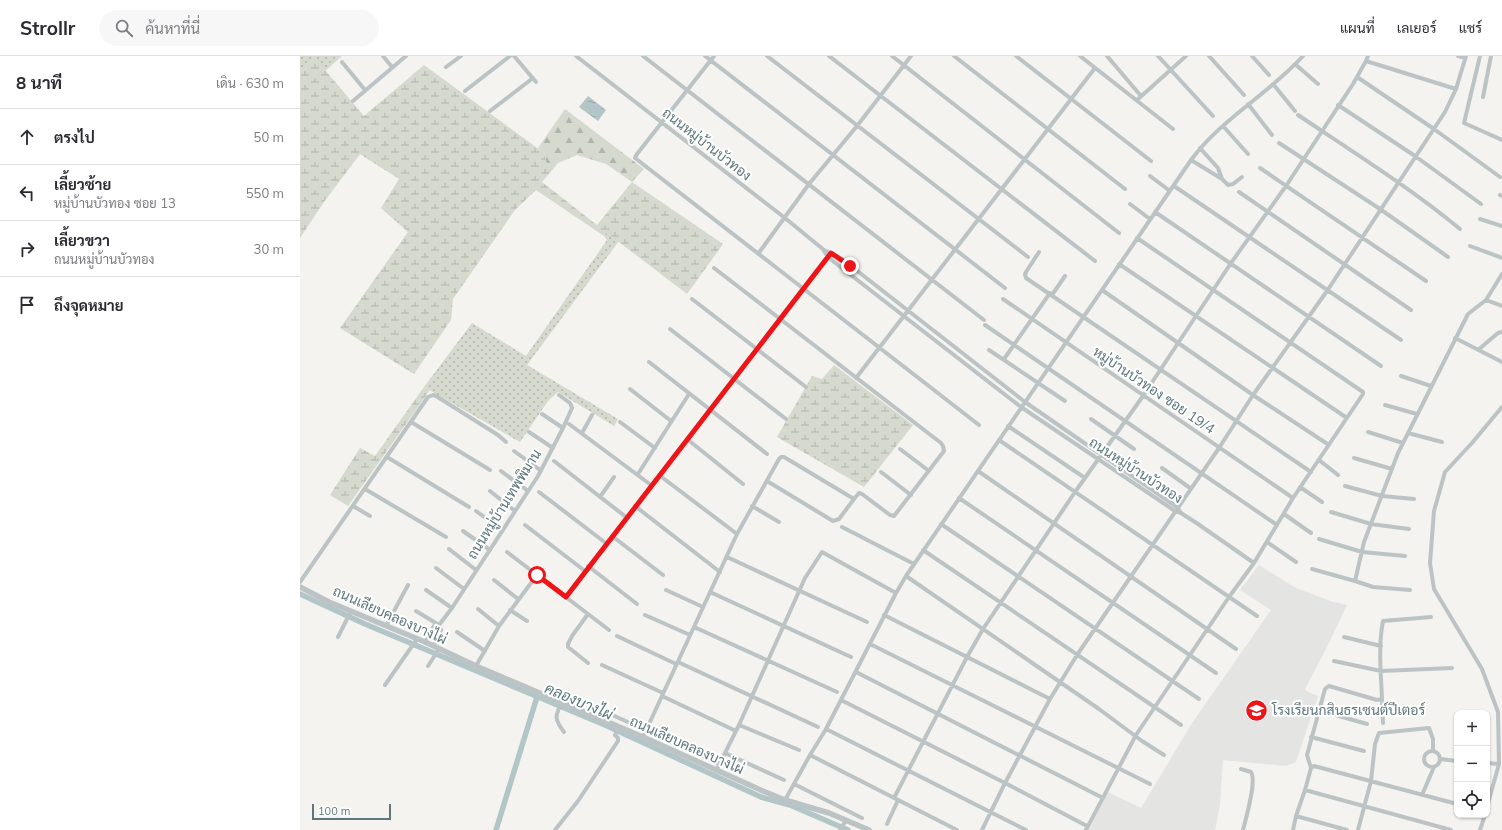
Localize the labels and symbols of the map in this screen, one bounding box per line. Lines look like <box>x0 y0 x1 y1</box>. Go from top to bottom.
street label: ถนนหมู่บ้านบัวทอง <box>658 104 755 185</box>
route end <box>841 257 859 275</box>
street label: หมู่บ้านบัวทอง ซอย 19/4 <box>1089 342 1219 439</box>
street label: ถนนหมู่บ้านบัวทอง <box>1085 433 1186 508</box>
street label: ถนนหมู่บ้านเทพพิมาน <box>463 446 546 563</box>
route start <box>528 566 546 584</box>
street label: ถนนเลียบคลองบางไผ่ <box>330 582 450 648</box>
water label: คลองบางไผ่ <box>542 678 617 724</box>
school or university icon: โรงเรียนกสินธรเซนต์ปีเตอร์ <box>1244 697 1270 723</box>
place label: โรงเรียนกสินธรเซนต์ปีเตอร์ <box>1271 701 1426 719</box>
street label: ถนนเลียบคลองบางไผ่ <box>627 712 747 778</box>
scale bar <box>312 802 391 821</box>

